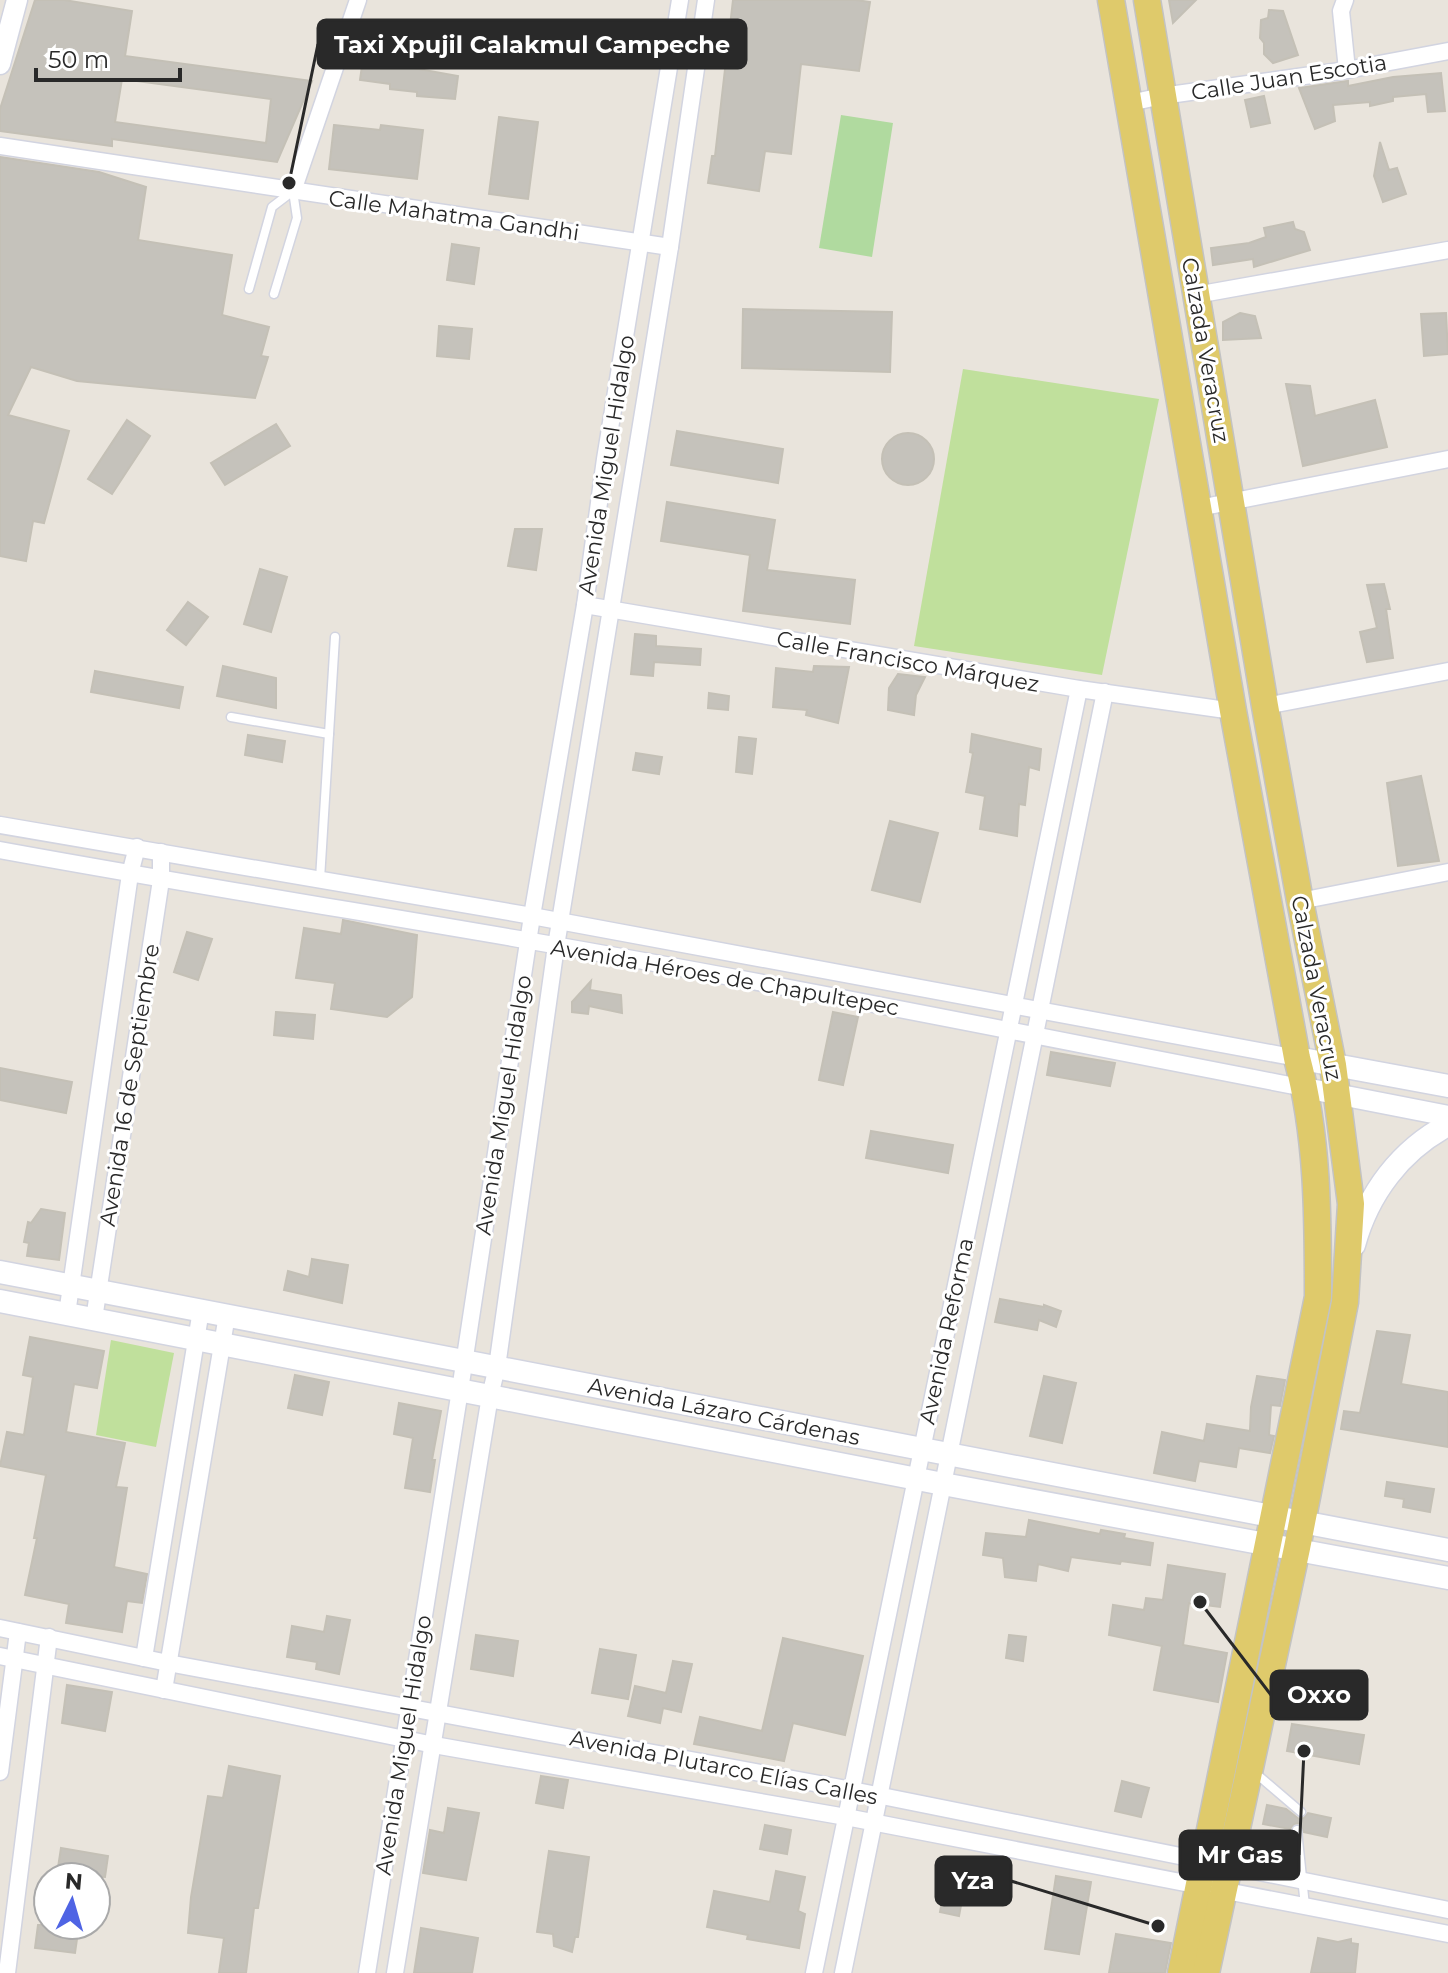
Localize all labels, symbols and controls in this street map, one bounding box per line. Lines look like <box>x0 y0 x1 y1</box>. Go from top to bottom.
callout: Taxi Xpujil Calakmul Campeche <box>318 20 746 68</box>
text: Taxi Xpujil Calakmul Campeche <box>334 30 730 59</box>
scale bar <box>36 32 180 82</box>
text: 50 m <box>48 45 109 74</box>
street label: Calle Juan Escotia <box>1189 49 1389 106</box>
street label: Calle Mahatma Gandhi <box>327 185 581 246</box>
street label: Calzada Veracruz <box>1176 255 1235 445</box>
street label: Avenida Miguel Hidalgo <box>573 333 640 597</box>
street label: Calle Francisco Márquez <box>775 625 1041 698</box>
street label: Calzada Veracruz <box>1285 893 1348 1083</box>
street label: Avenida Héroes de Chapultepec <box>549 934 901 1021</box>
street label: Avenida 16 de Septiembre <box>94 942 165 1228</box>
street label: Avenida Miguel Hidalgo <box>470 973 537 1237</box>
street label: Avenida Reforma <box>914 1235 979 1427</box>
street label: Avenida Lázaro Cárdenas <box>586 1372 862 1451</box>
street label: Avenida Miguel Hidalgo <box>370 1613 437 1877</box>
callout: Oxxo <box>1271 1671 1367 1719</box>
text: Oxxo <box>1287 1680 1351 1709</box>
street label: Avenida Plutarco Elías Calles <box>568 1724 880 1811</box>
callout: Mr Gas <box>1180 1831 1299 1879</box>
text: Mr Gas <box>1197 1840 1283 1869</box>
callout: Yza <box>936 1857 1011 1905</box>
north arrow <box>32 1861 112 1941</box>
text: Yza <box>950 1866 995 1895</box>
text: N <box>64 1867 84 1896</box>

